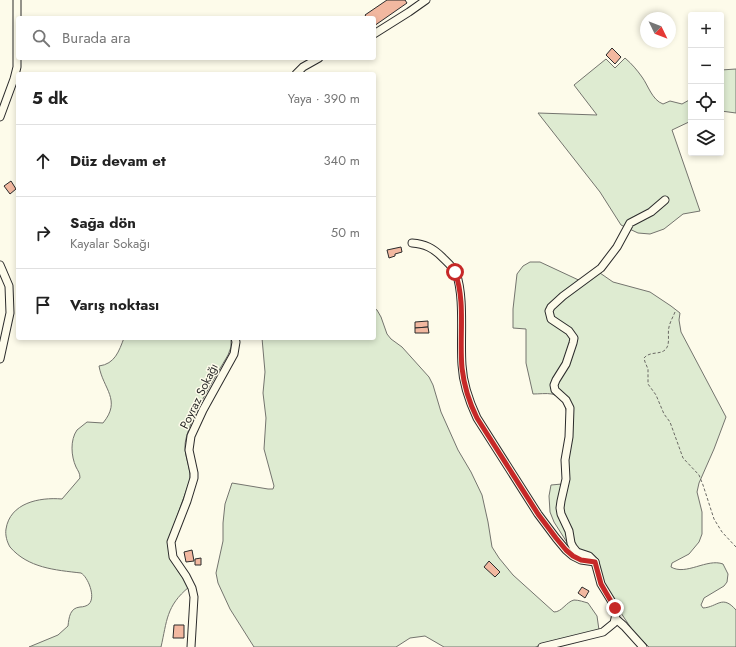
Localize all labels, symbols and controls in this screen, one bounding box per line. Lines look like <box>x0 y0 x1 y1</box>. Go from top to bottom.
north arrow <box>640 12 676 48</box>
map controls <box>688 12 724 156</box>
button: + <box>688 12 724 48</box>
search box <box>16 16 376 60</box>
icon: search <box>30 27 52 49</box>
text: Burada ara <box>62 27 130 49</box>
button: − <box>688 48 724 84</box>
button: locate <box>688 84 724 120</box>
text: 5 dk <box>32 86 68 110</box>
text: Yaya · 390 m <box>288 89 360 108</box>
button: layers <box>688 120 724 156</box>
icon: ahead <box>32 150 54 172</box>
text: Düz devam et <box>70 150 166 172</box>
text: 340 m <box>323 151 360 170</box>
text: Sağa dön <box>70 212 136 234</box>
icon: right <box>32 222 54 244</box>
text: 50 m <box>331 223 360 242</box>
text: Kayalar Sokağı <box>70 234 150 253</box>
route start <box>446 263 464 281</box>
icon: arrive <box>32 294 54 316</box>
text: Varış noktası <box>70 294 159 316</box>
street label: Poyraz Sokağı <box>175 360 223 432</box>
route end <box>606 599 624 617</box>

